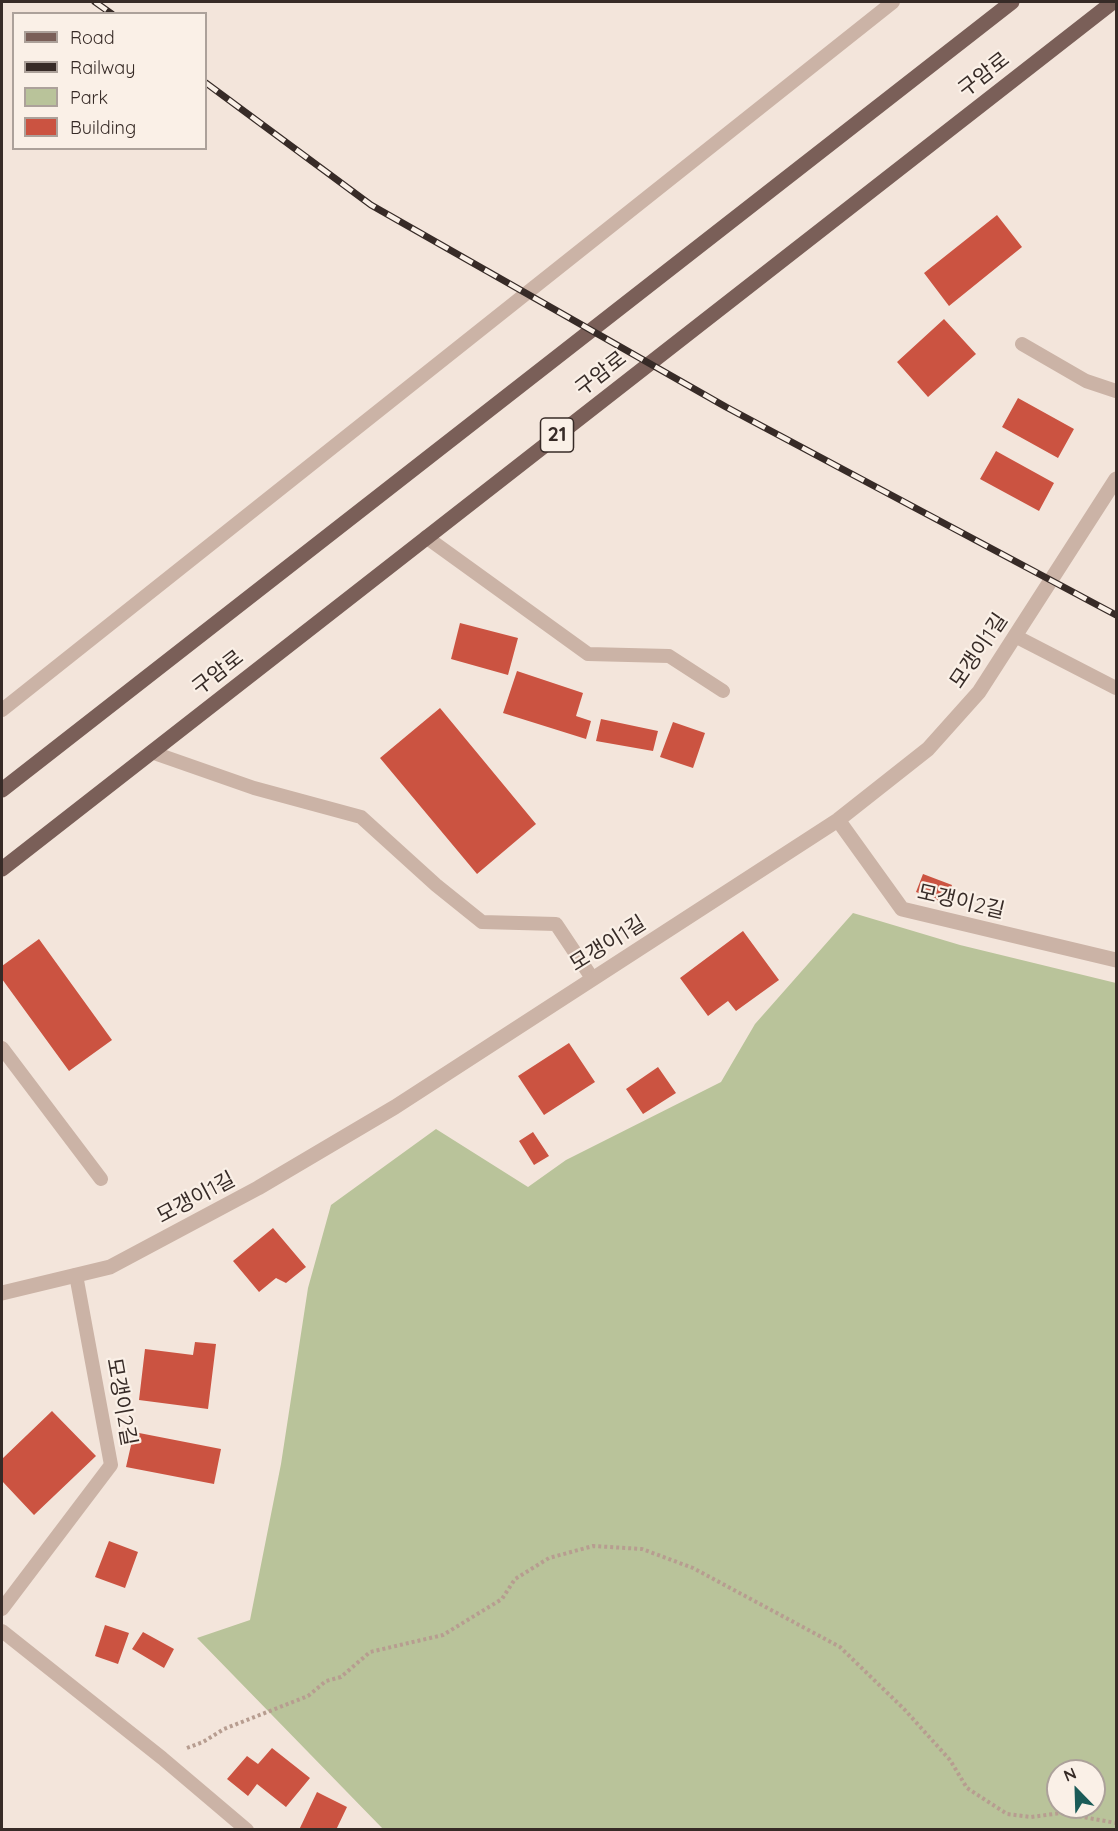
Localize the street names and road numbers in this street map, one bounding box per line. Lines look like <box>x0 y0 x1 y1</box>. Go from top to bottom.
street label: 구암로 <box>953 47 1015 103</box>
street label: 구암로 <box>570 346 632 402</box>
road number: 21 <box>540 418 574 452</box>
street label: 모갱이1길 <box>945 609 1013 693</box>
street label: 구암로 <box>187 645 249 701</box>
street label: 모갱이2길 <box>915 880 1007 924</box>
street label: 모갱이1길 <box>565 911 651 977</box>
street label: 모갱이1길 <box>153 1167 239 1229</box>
street label: 모갱이2길 <box>101 1356 141 1448</box>

